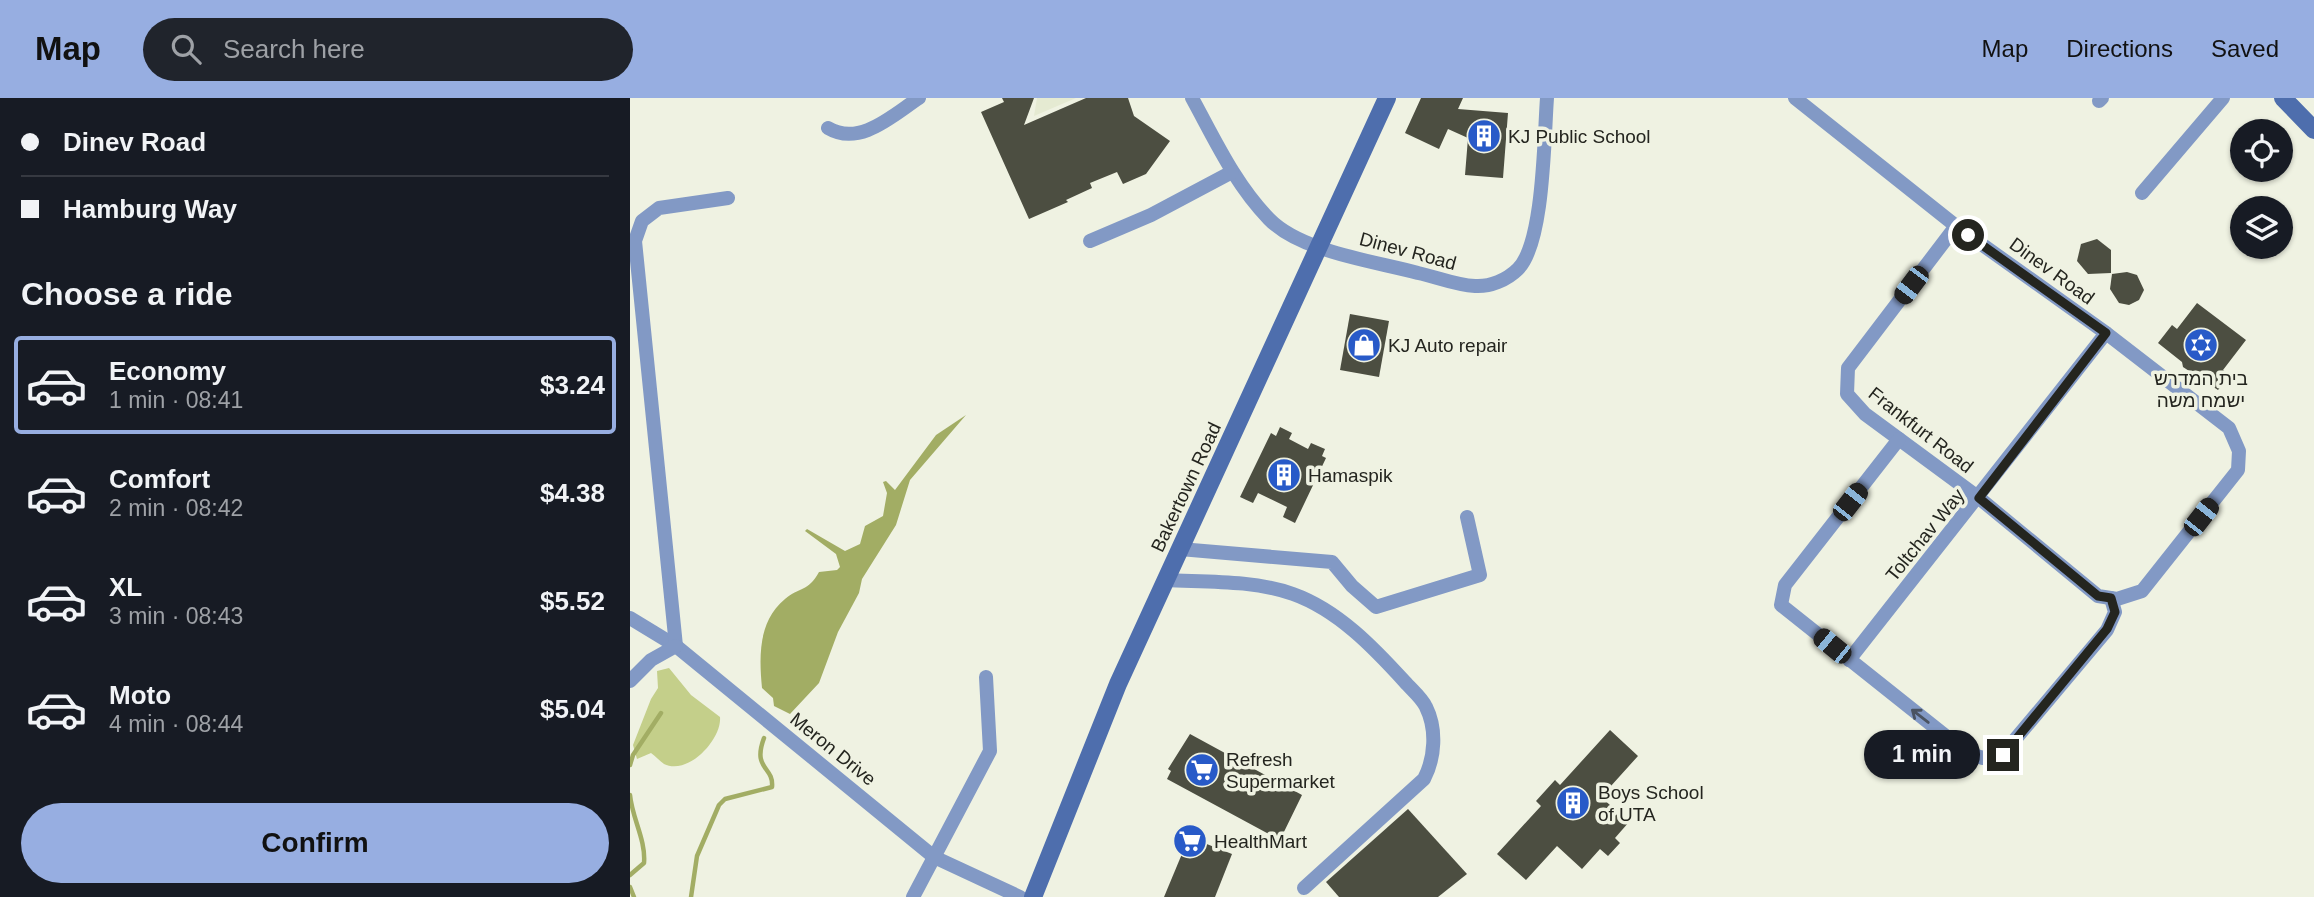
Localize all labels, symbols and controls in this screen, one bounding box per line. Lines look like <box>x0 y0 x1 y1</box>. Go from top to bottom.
search box <box>143 18 633 81</box>
text: Map <box>35 30 101 67</box>
icon: search <box>167 30 205 68</box>
text: Search here <box>223 34 365 64</box>
text: Map <box>1982 35 2028 62</box>
text: Directions <box>2066 35 2173 62</box>
text: Saved <box>2211 35 2279 62</box>
building icon: KJ Public School <box>1465 117 1503 155</box>
map controls <box>2230 119 2293 259</box>
button: locate <box>2230 119 2293 182</box>
place label: KJ Public School <box>1508 126 1651 147</box>
text: Dinev Road <box>63 127 206 157</box>
text: Hamburg Way <box>63 194 237 224</box>
button: layers <box>2230 196 2293 259</box>
route start <box>1952 219 1984 251</box>
street label: Dinev Road <box>1357 228 1459 274</box>
street label: Dinev Road <box>2006 233 2098 309</box>
car <box>1890 262 1933 308</box>
text: Choose a ride <box>21 276 233 312</box>
shop icon: KJ Auto repair <box>1345 326 1383 364</box>
synagogue icon: בית המדרש ישמח משה <box>2182 326 2220 364</box>
place label: KJ Auto repair <box>1388 335 1508 356</box>
icon: car <box>25 354 88 417</box>
text: Economy <box>109 356 226 386</box>
place label: בית המדרש ישמח משה <box>2154 368 2248 411</box>
text: $3.24 <box>540 370 605 400</box>
street label: Frankfurt Road <box>1865 383 1977 477</box>
text: 1 min · 08:41 <box>109 387 243 413</box>
street label: Bakertown Road <box>1147 419 1225 555</box>
building icon: Hamaspik <box>1265 456 1303 494</box>
icon: car <box>25 462 88 525</box>
text: Comfort <box>109 464 210 494</box>
place label: Hamaspik <box>1308 465 1393 486</box>
text: $4.38 <box>540 478 605 508</box>
car <box>1829 479 1872 525</box>
street label: Toltchav Way <box>1882 484 1969 585</box>
car <box>2180 494 2223 540</box>
text: 2 min · 08:42 <box>109 495 243 521</box>
icon: car <box>25 570 88 633</box>
text: XL <box>109 572 142 602</box>
text: $5.52 <box>540 586 605 616</box>
text: 3 min · 08:43 <box>109 603 243 629</box>
car <box>1810 625 1855 667</box>
icon: car <box>25 678 88 741</box>
text: Moto <box>109 680 171 710</box>
text: $5.04 <box>540 694 605 724</box>
street label: Meron Drive <box>786 708 880 790</box>
one-way arrow <box>1911 708 1929 723</box>
text: 4 min · 08:44 <box>109 711 243 737</box>
callout: 1 min <box>1863 730 1978 780</box>
route end <box>1987 739 2019 771</box>
text: 1 min <box>1892 741 1952 767</box>
place label: Refresh Supermarket <box>1226 749 1335 792</box>
supermarket icon: Refresh Supermarket <box>1183 751 1221 789</box>
place label: Boys School of UTA <box>1598 782 1704 825</box>
building icon: Boys School of UTA <box>1554 784 1592 822</box>
button: Confirm <box>21 803 609 883</box>
supermarket icon: HealthMart <box>1171 822 1209 860</box>
place label: HealthMart <box>1214 831 1308 852</box>

